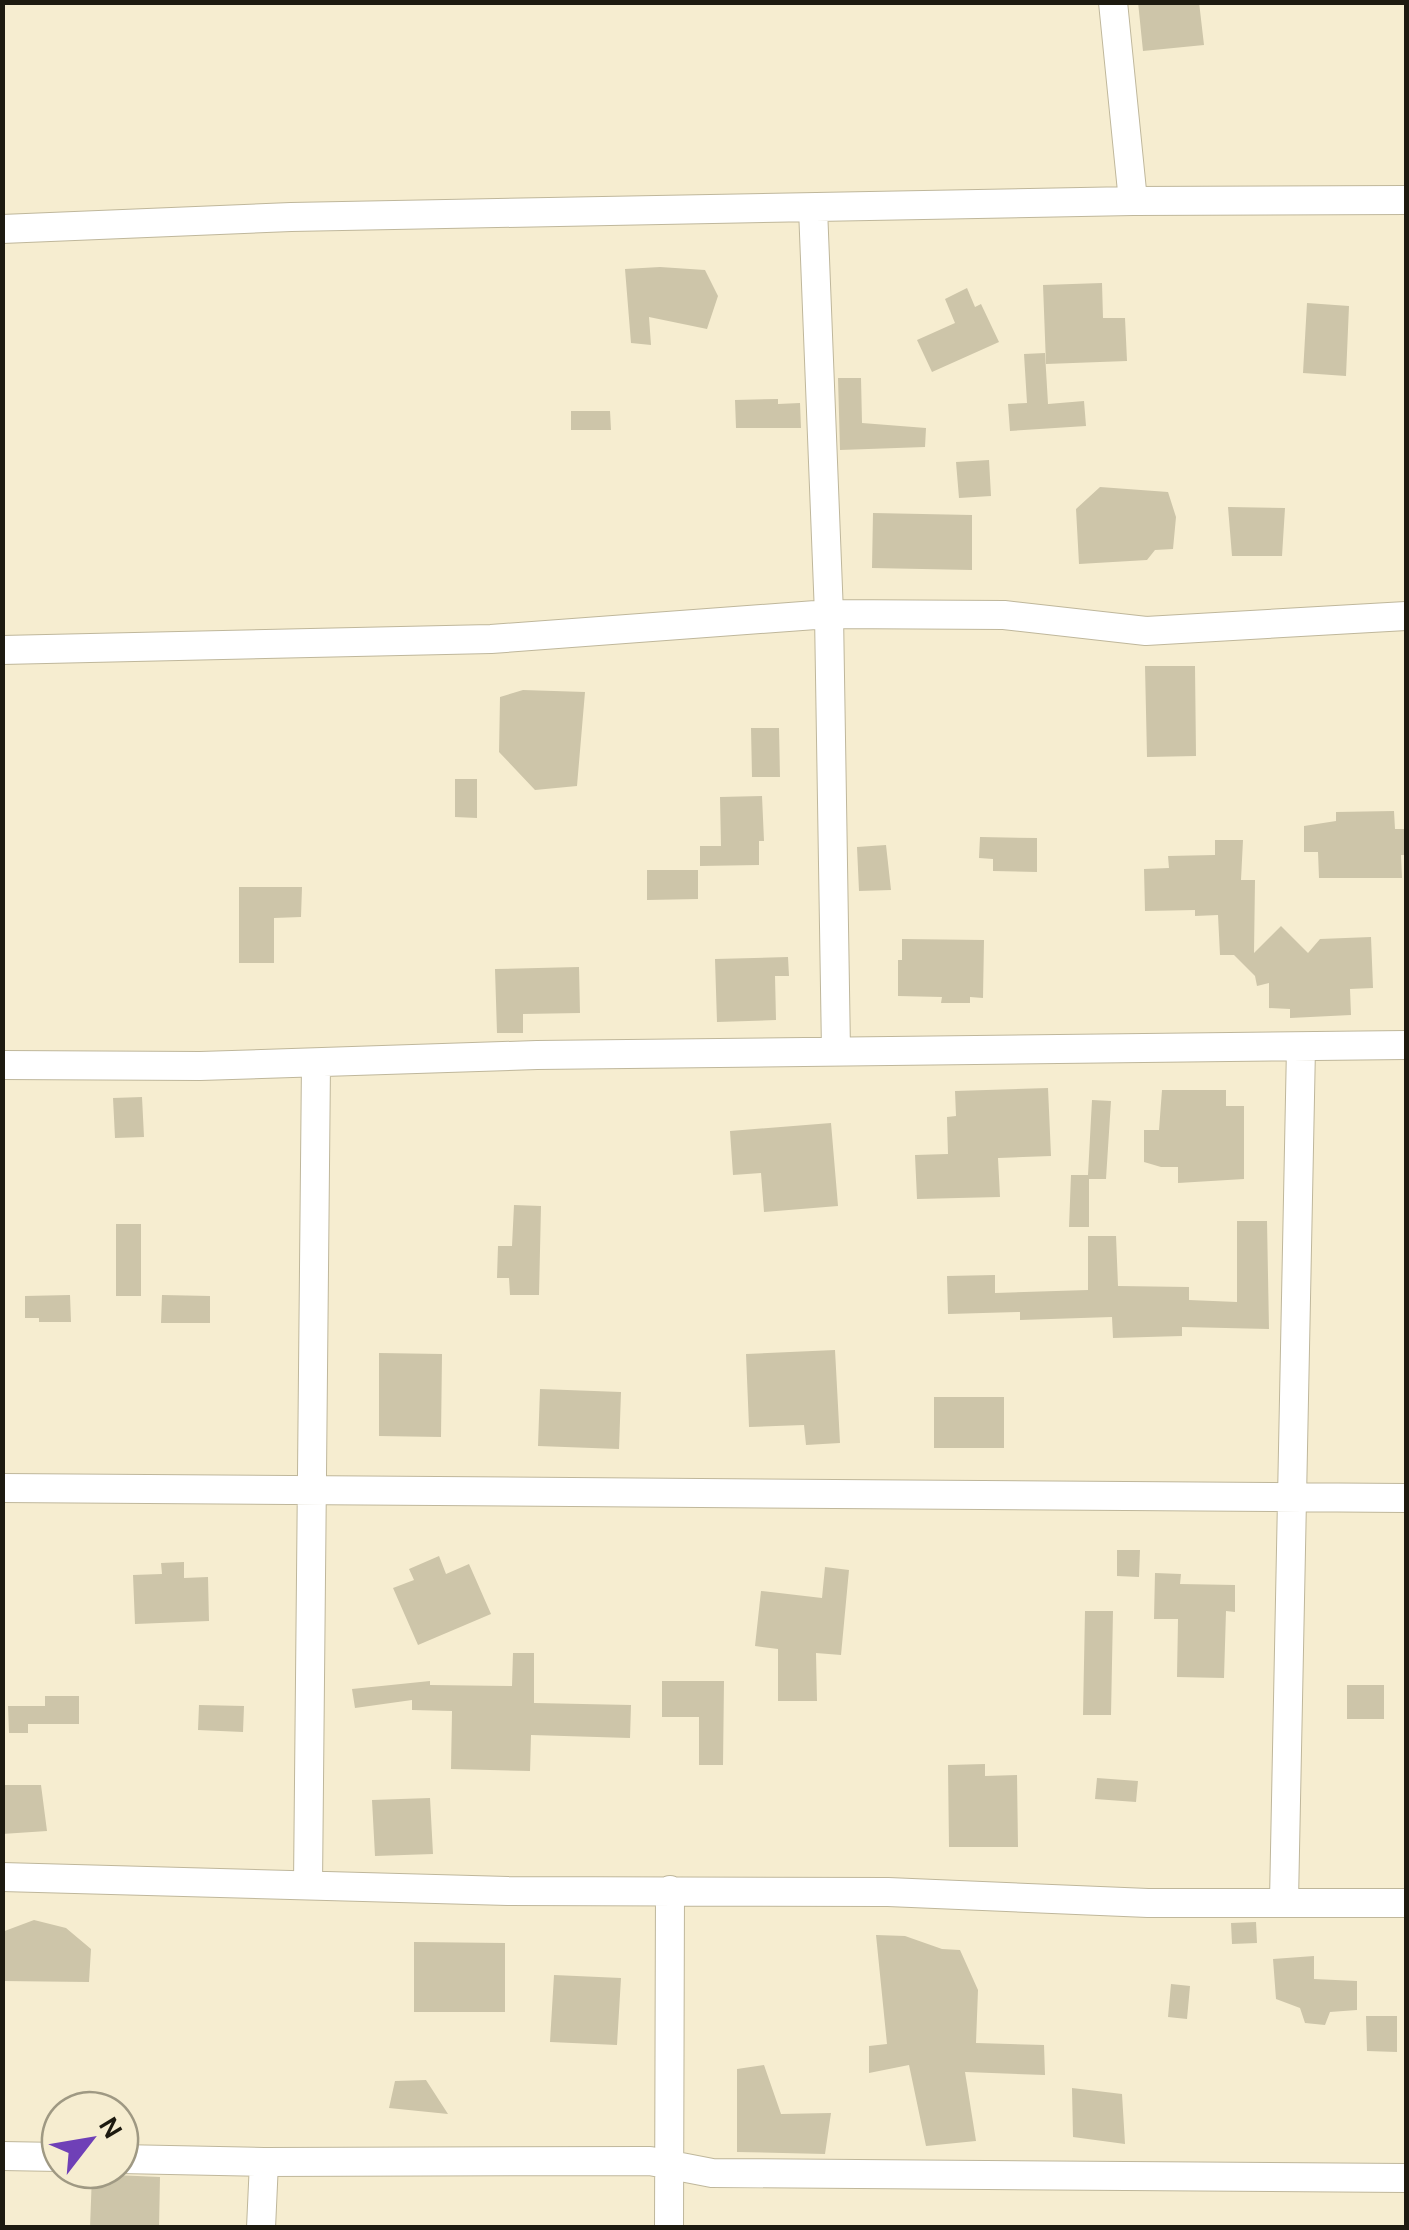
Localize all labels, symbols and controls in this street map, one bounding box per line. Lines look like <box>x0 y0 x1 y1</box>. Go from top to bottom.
north arrow <box>40 2090 140 2190</box>
text: N <box>92 2110 130 2144</box>

